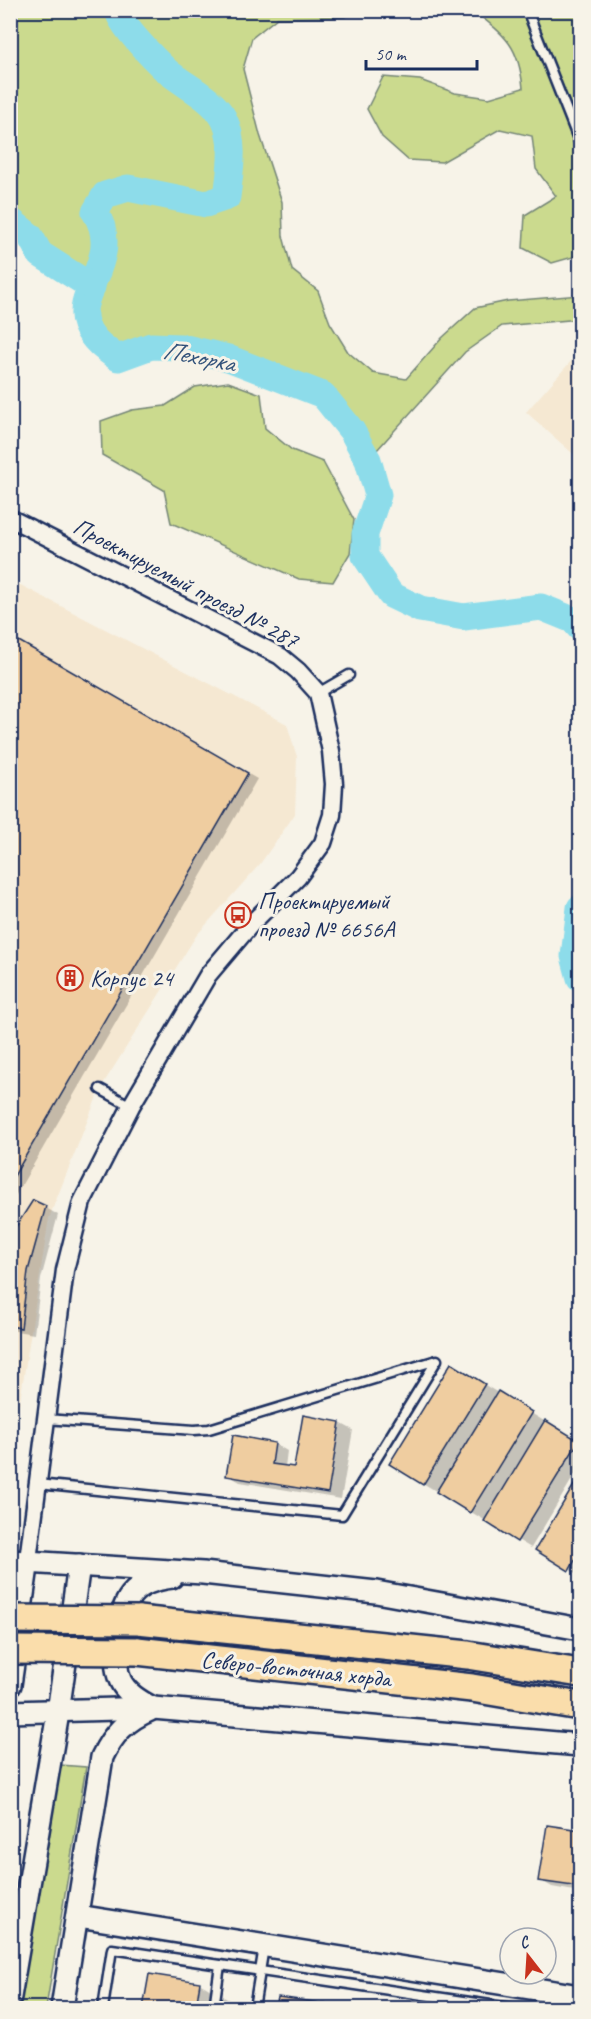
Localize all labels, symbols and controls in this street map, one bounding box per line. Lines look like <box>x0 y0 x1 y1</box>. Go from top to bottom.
scale bar <box>366 33 477 71</box>
text: 50 m <box>375 43 408 65</box>
water label: Пехорка <box>160 333 241 380</box>
street label: Проектируемый проезд № 287 <box>68 511 305 656</box>
place label: Проектируемый проезд № 6656А <box>258 886 396 944</box>
bus stop icon: Проектируемый проезд № 6656А <box>223 900 253 930</box>
building icon: Корпус 24 <box>55 963 85 993</box>
place label: Корпус 24 <box>90 963 175 993</box>
street label: Северо-восточная хорда <box>200 1644 394 1694</box>
north arrow <box>498 1926 558 1986</box>
text: С <box>517 1931 533 1953</box>

